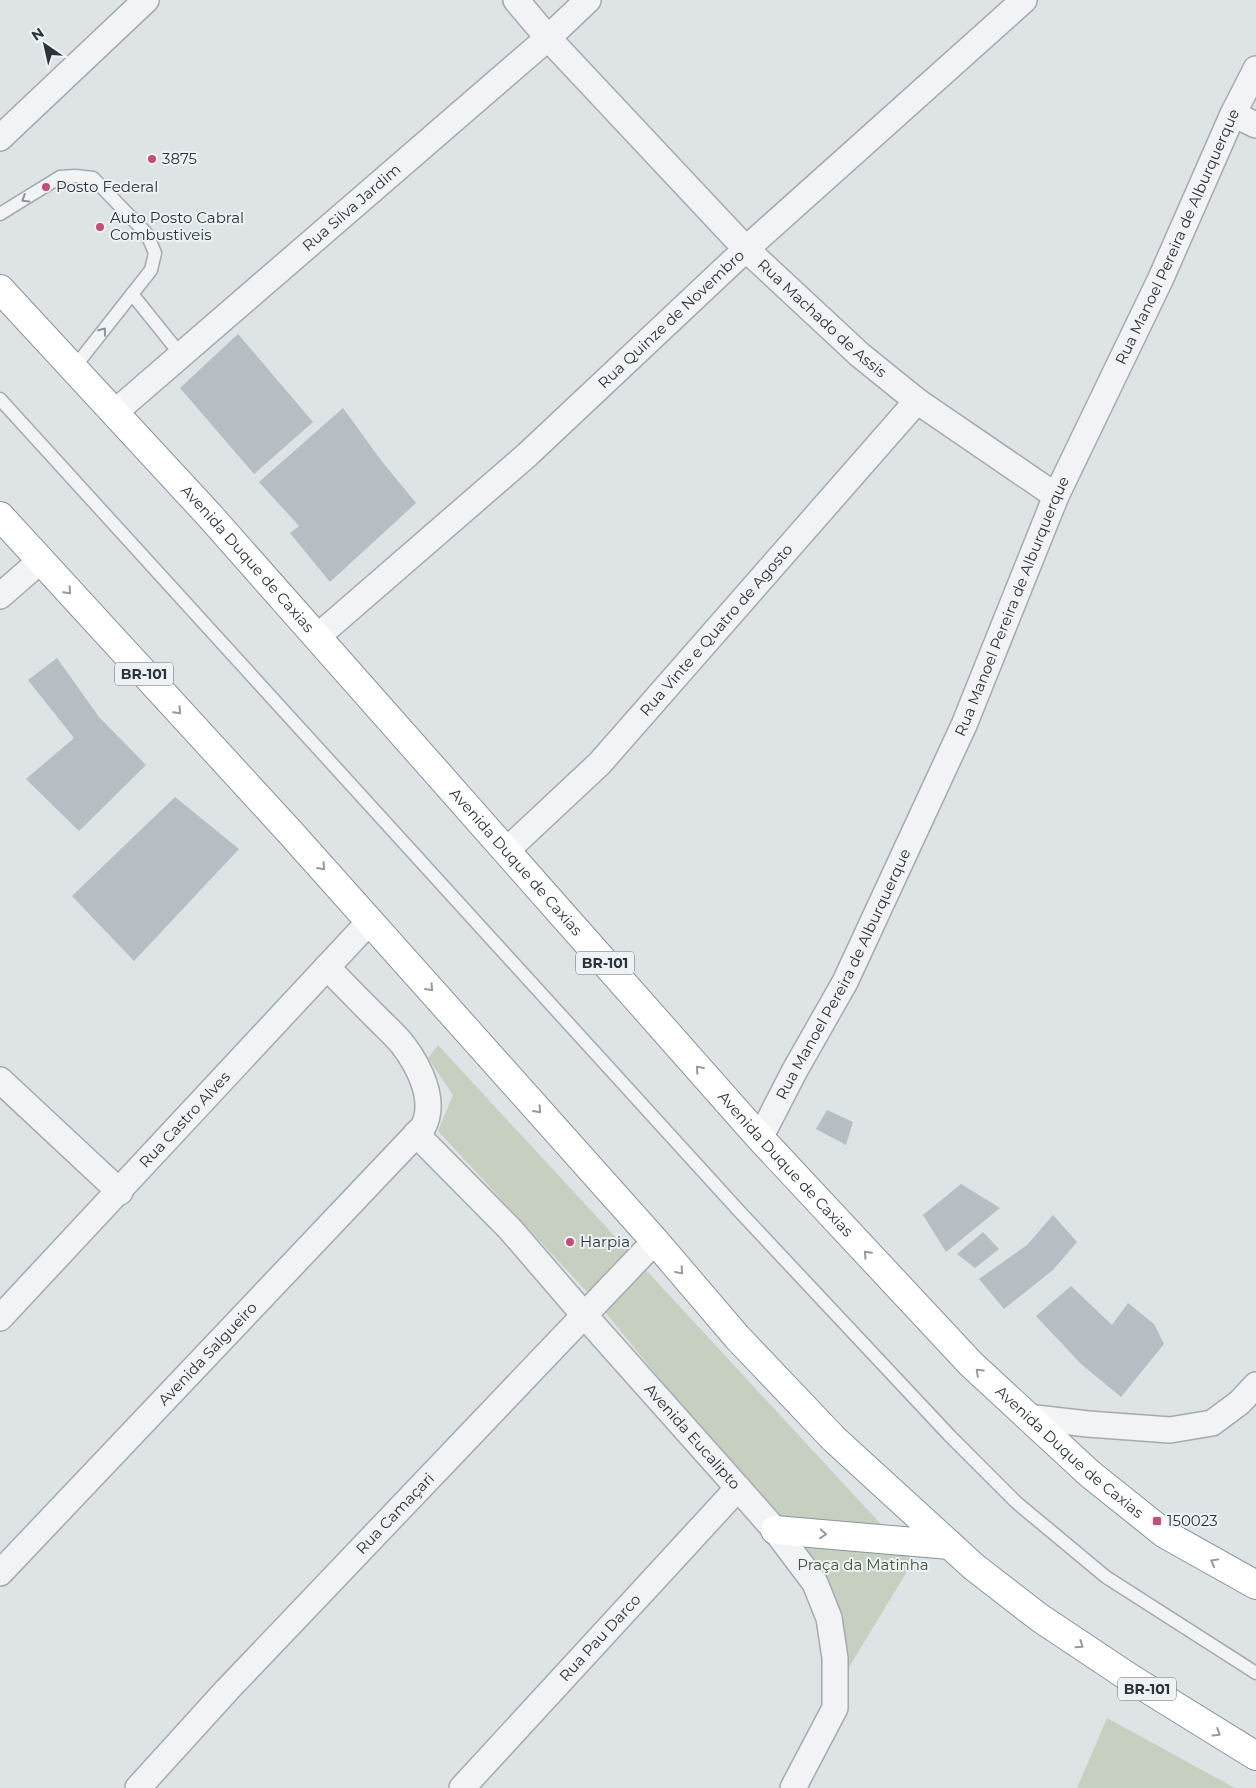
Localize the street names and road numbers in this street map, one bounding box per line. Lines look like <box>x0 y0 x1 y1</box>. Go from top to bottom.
street label: Rua Manoel Pereira de Alburquerque <box>1111 105 1243 368</box>
street label: Rua Silva Jardim <box>298 160 404 255</box>
street label: Rua Quinze de Novembro <box>594 246 748 392</box>
street label: Rua Machado de Assis <box>754 255 891 382</box>
street label: Rua Manoel Pereira de Alburquerque <box>950 473 1073 739</box>
street label: Avenida Duque de Caxias <box>177 481 318 636</box>
street label: Rua Vinte e Quatro de Agosto <box>635 540 797 720</box>
road number: BR-101 <box>115 662 173 686</box>
street label: Avenida Duque de Caxias <box>446 784 587 939</box>
street label: Rua Manoel Pereira de Alburquerque <box>772 846 914 1102</box>
road number: BR-101 <box>576 951 634 974</box>
street label: Rua Castro Alves <box>135 1067 234 1172</box>
street label: Avenida Duque de Caxias <box>714 1087 857 1241</box>
street label: Avenida Salgueiro <box>154 1298 261 1409</box>
street label: Avenida Eucalipto <box>641 1379 745 1493</box>
street label: Avenida Duque de Caxias <box>992 1382 1148 1522</box>
street label: Rua Camaçari <box>352 1469 438 1558</box>
street label: Rua Pau Darco <box>555 1590 645 1685</box>
road number: BR-101 <box>1118 1678 1176 1700</box>

